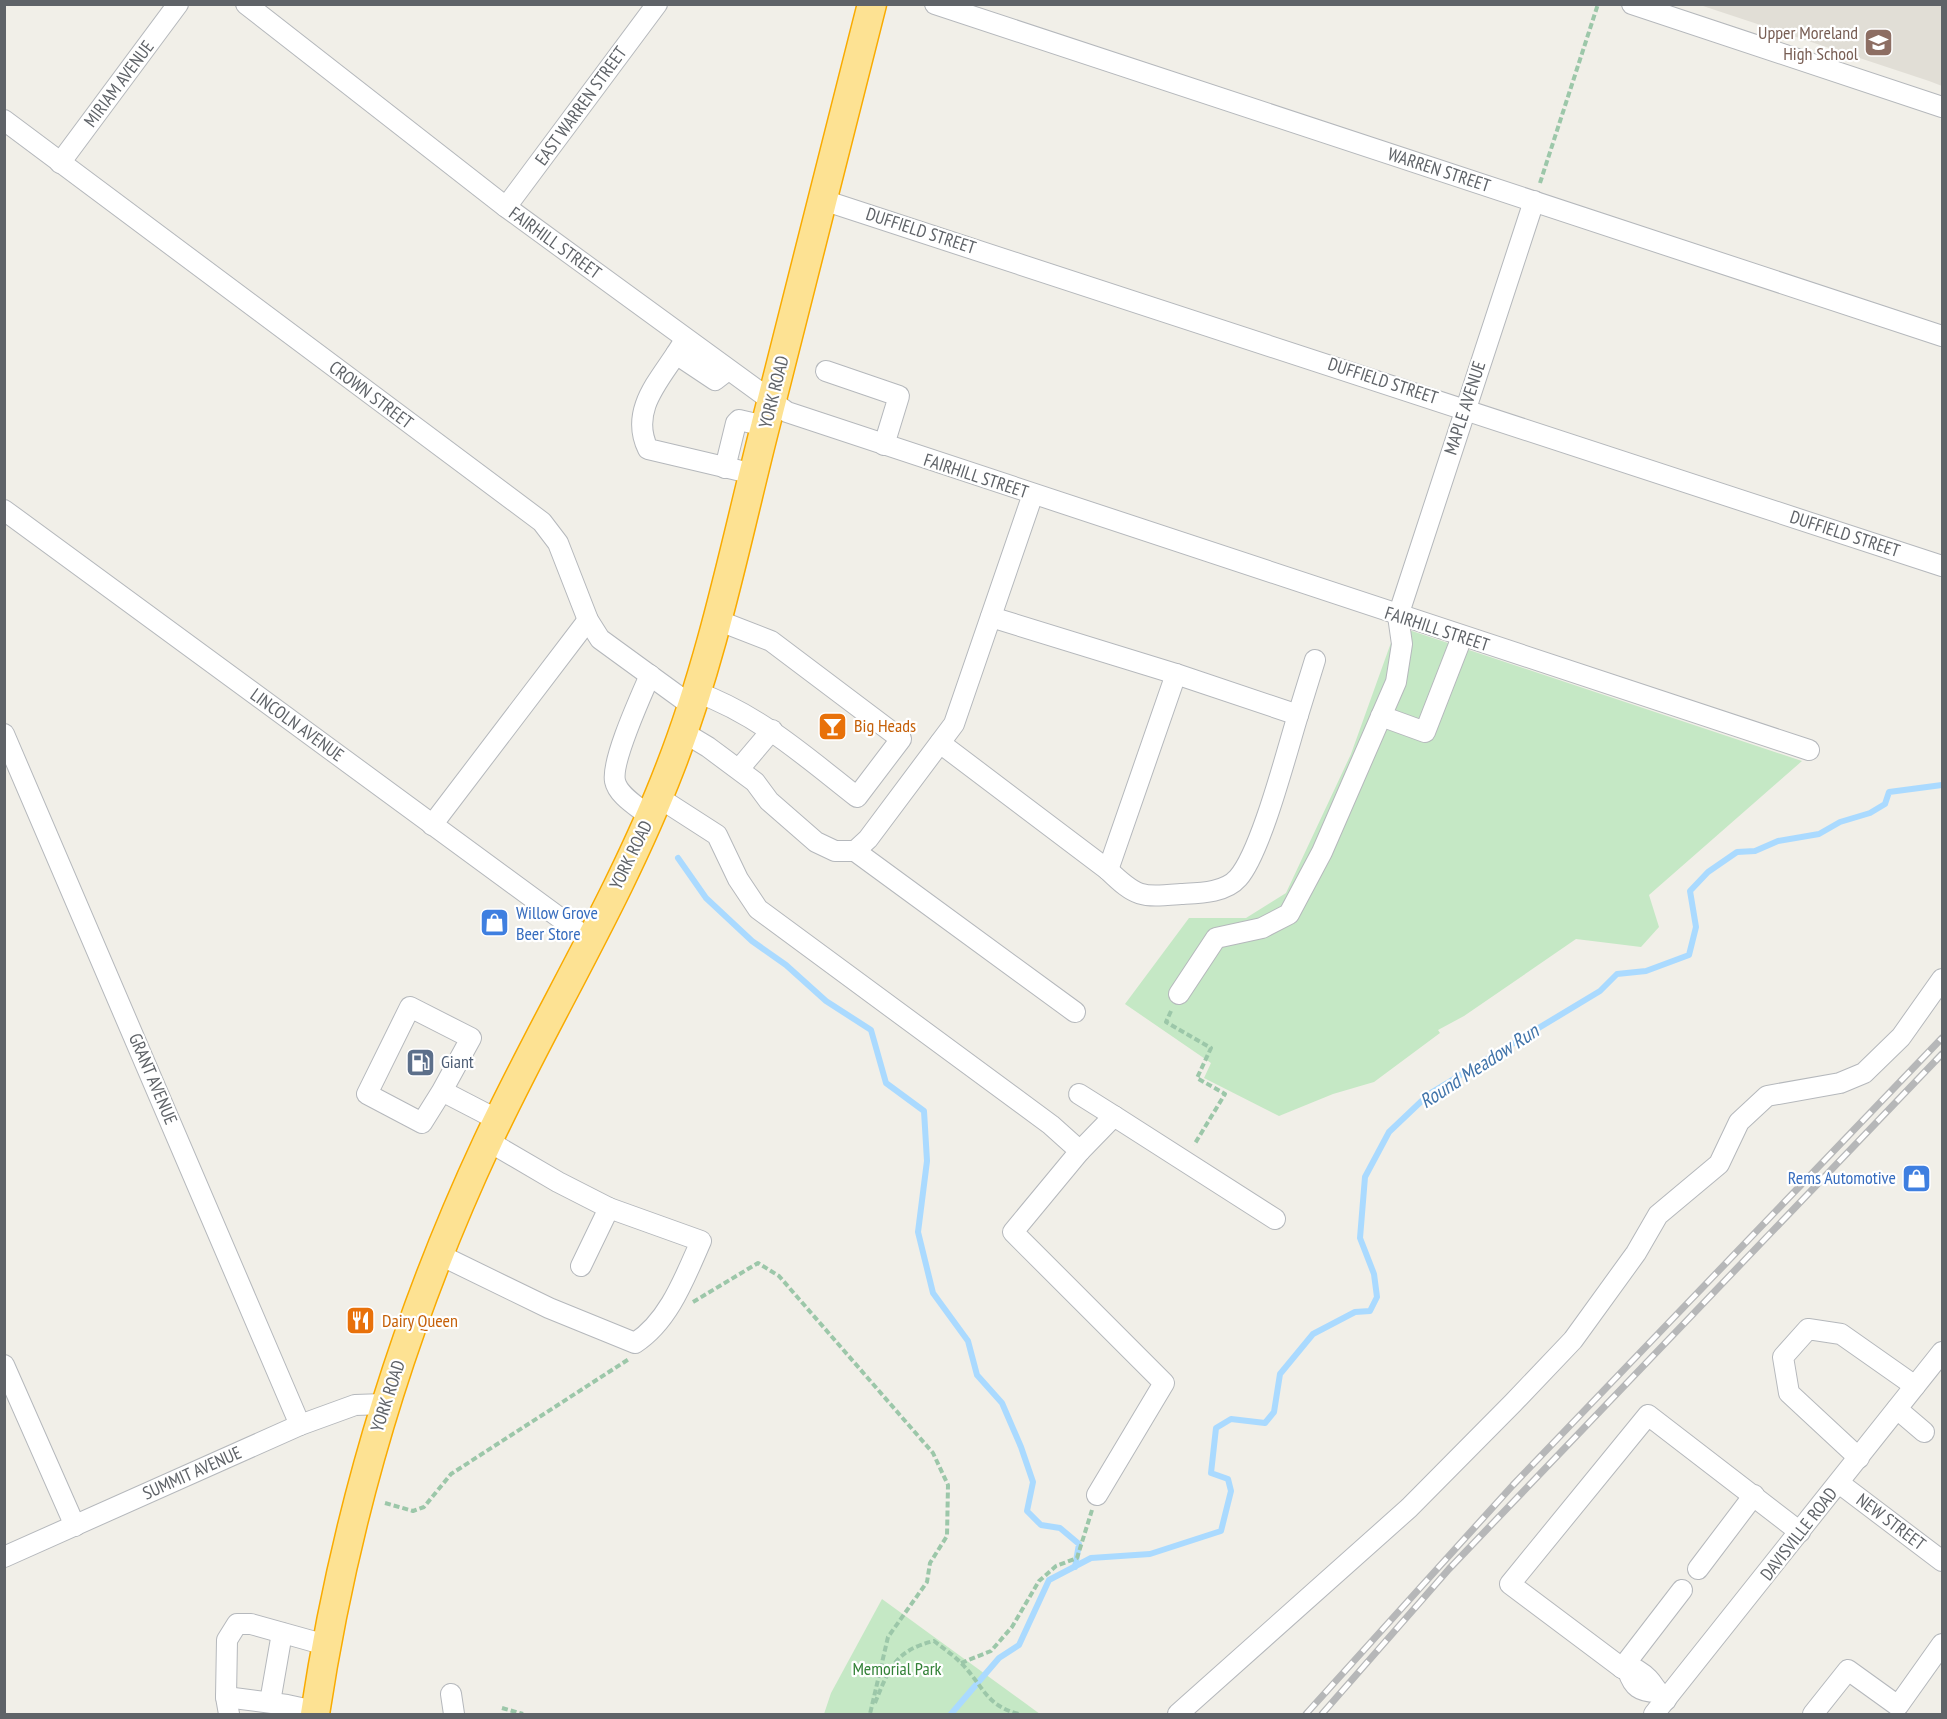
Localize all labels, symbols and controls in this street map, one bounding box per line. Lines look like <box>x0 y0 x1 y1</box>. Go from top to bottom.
place label: Upper Moreland High School <box>1758 21 1859 65</box>
school or university icon: Upper Moreland High School <box>1863 27 1895 59</box>
street label: MIRIAM AVENUE <box>79 36 159 132</box>
street label: EAST WARREN STREET <box>530 42 631 170</box>
street label: WARREN STREET <box>1385 142 1493 197</box>
street label: FAIRHILL STREET <box>505 201 606 284</box>
street label: DUFFIELD STREET <box>863 202 979 259</box>
street label: DUFFIELD STREET <box>1325 352 1441 409</box>
street label: YORK ROAD <box>753 353 794 431</box>
street label: CROWN STREET <box>325 355 418 434</box>
street label: MAPLE AVENUE <box>1439 358 1490 458</box>
street label: FAIRHILL STREET <box>921 448 1031 503</box>
street label: DUFFIELD STREET <box>1787 505 1903 562</box>
street label: FAIRHILL STREET <box>1382 601 1492 656</box>
street label: LINCOLN AVENUE <box>246 683 349 766</box>
bar icon: Big Heads <box>817 710 849 742</box>
place label: Big Heads <box>854 714 916 737</box>
street label: YORK ROAD <box>604 816 657 893</box>
place label: Willow Grove Beer Store <box>516 901 598 945</box>
shop icon: Willow Grove Beer Store <box>479 907 511 939</box>
water label: Round Meadow Run <box>1415 1017 1544 1114</box>
street label: GRANT AVENUE <box>124 1030 183 1128</box>
fuel station icon: Giant <box>404 1046 436 1078</box>
place label: Giant <box>441 1050 474 1073</box>
shop icon: Rems Automotive <box>1901 1162 1933 1194</box>
place label: Rems Automotive <box>1788 1166 1896 1189</box>
restaurant icon: Dairy Queen <box>345 1305 377 1337</box>
place label: Dairy Queen <box>382 1309 458 1332</box>
street label: YORK ROAD <box>365 1357 410 1435</box>
street label: SUMMIT AVENUE <box>139 1441 245 1505</box>
street label: DAVISVILLE ROAD <box>1755 1483 1842 1585</box>
street label: NEW STREET <box>1852 1488 1931 1555</box>
park label: Memorial Park <box>852 1657 942 1680</box>

